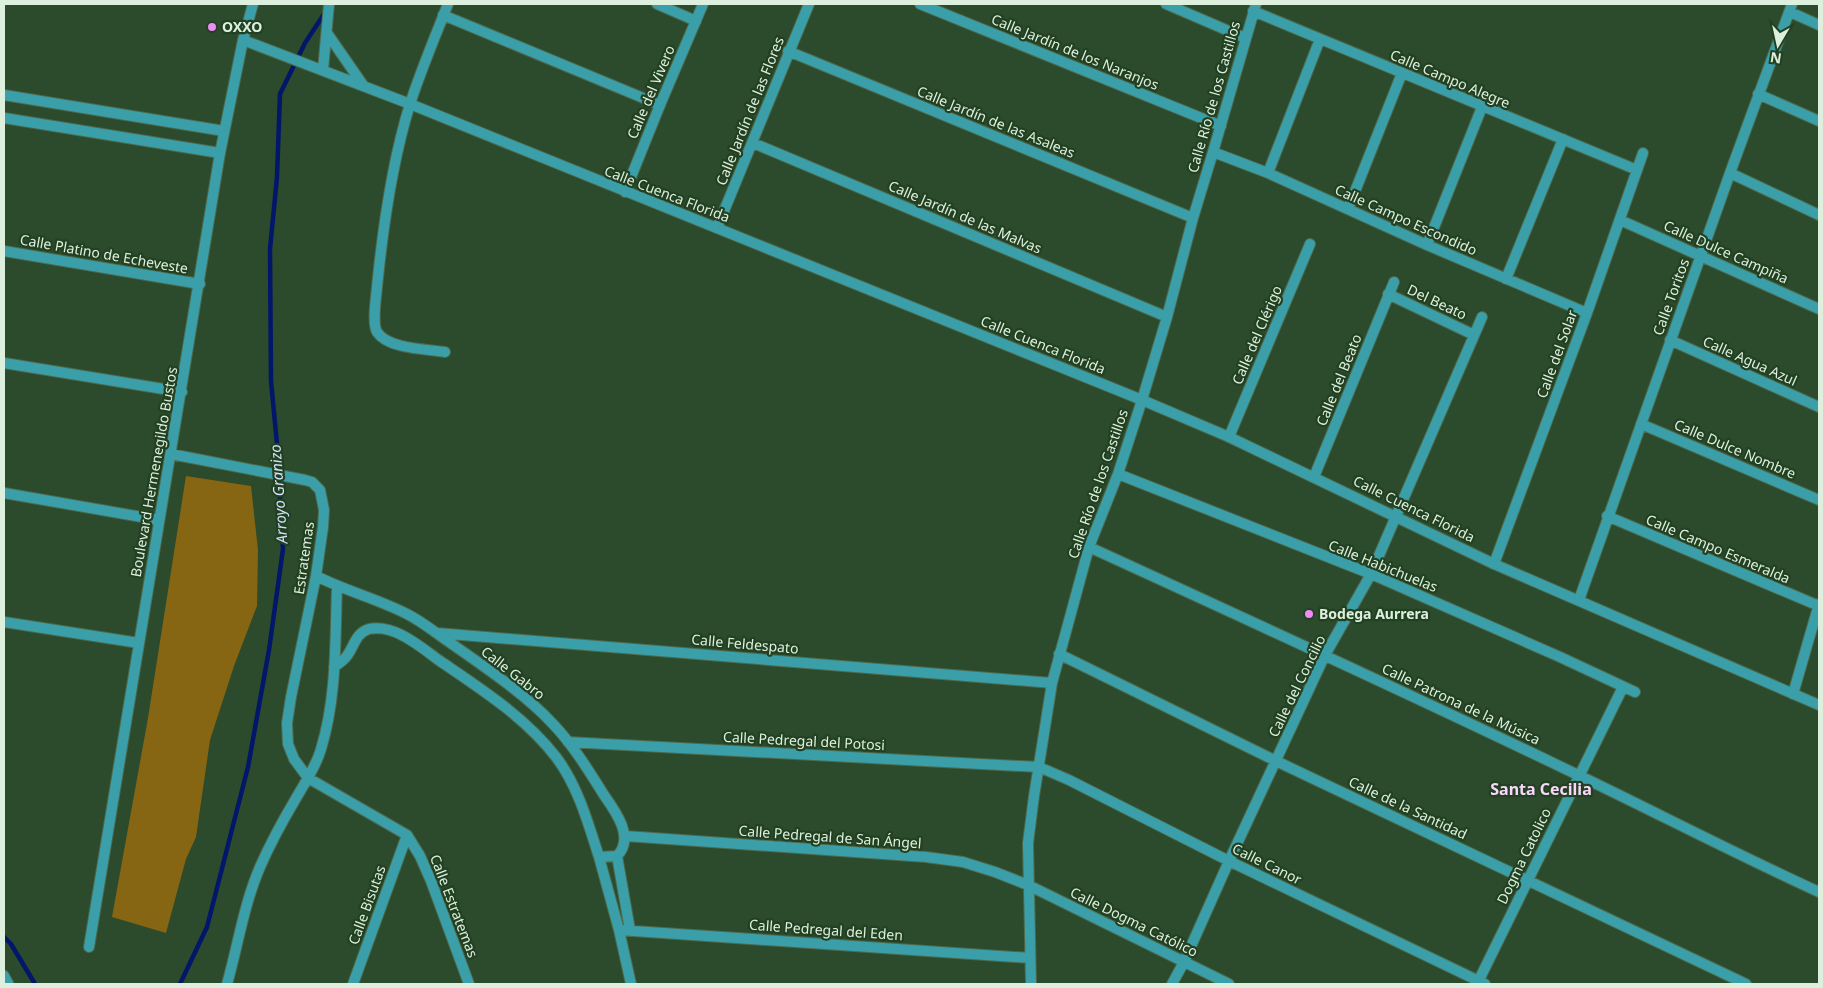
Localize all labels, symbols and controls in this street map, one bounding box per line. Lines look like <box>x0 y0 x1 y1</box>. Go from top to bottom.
street label: Calle Jardín de los Naranjos <box>989 9 1162 94</box>
place label: OXXO <box>222 17 262 36</box>
street label: Calle Río de los Castillos <box>1183 19 1244 175</box>
north arrow <box>1753 20 1803 70</box>
marker: OXXO <box>206 21 218 33</box>
street label: Calle Jardín de las Flores <box>711 33 788 188</box>
street label: Calle del Vivero <box>622 42 679 142</box>
street label: Calle Campo Alegre <box>1387 45 1513 112</box>
text: N <box>1769 48 1783 69</box>
street label: Calle Jardín de las Asaleas <box>914 81 1078 162</box>
street label: Calle Cuenca Florida <box>602 161 733 226</box>
street label: Calle Jardín de las Malvas <box>886 176 1045 258</box>
street label: Calle Campo Escondido <box>1332 180 1480 259</box>
street label: Calle Dulce Campiña <box>1661 215 1792 288</box>
street label: Calle Platino de Echeveste <box>19 229 190 278</box>
street label: Calle Toritos <box>1648 256 1693 338</box>
street label: Del Beato <box>1404 279 1470 324</box>
street label: Calle del Clérigo <box>1227 282 1286 387</box>
street label: Calle del Solar <box>1532 307 1581 401</box>
street label: Calle Cuenca Florida <box>978 311 1108 378</box>
street label: Calle del Beato <box>1311 331 1366 429</box>
street label: Calle Agua Azul <box>1700 331 1800 390</box>
street label: Boulevard Hermenegildo Bustos <box>126 365 181 578</box>
street label: Calle Río de los Castillos <box>1063 406 1132 561</box>
street label: Calle Dulce Nombre <box>1671 414 1799 483</box>
water label: Arroyo Granizo <box>265 444 292 545</box>
street label: Calle Cuenca Florida <box>1350 471 1478 546</box>
street label: Calle Campo Esmeralda <box>1643 510 1793 588</box>
street label: Estratemas <box>289 520 318 596</box>
street label: Calle Habichuelas <box>1326 535 1441 596</box>
place label: Bodega Aurrera <box>1319 604 1429 623</box>
marker: Bodega Aurrera <box>1303 608 1315 620</box>
street label: Calle Feldespato <box>691 629 799 658</box>
street label: Calle del Concilio <box>1264 632 1329 740</box>
street label: Calle Gabro <box>477 642 549 704</box>
street label: Calle Patrona de la Música <box>1379 658 1543 749</box>
street label: Calle Pedregal del Potosi <box>723 727 885 754</box>
street label: Calle de la Santidad <box>1346 772 1471 843</box>
district label: Santa Cecilia <box>1490 778 1592 800</box>
street label: Dogma Catolico <box>1492 805 1555 907</box>
street label: Calle Pedregal de San Ángel <box>738 821 922 852</box>
street label: Calle Canor <box>1229 839 1305 889</box>
street label: Calle Estratemas <box>426 852 483 960</box>
street label: Calle Bisutas <box>343 862 390 947</box>
street label: Calle Dogma Católico <box>1067 882 1201 961</box>
street label: Calle Pedregal del Eden <box>748 915 904 944</box>

